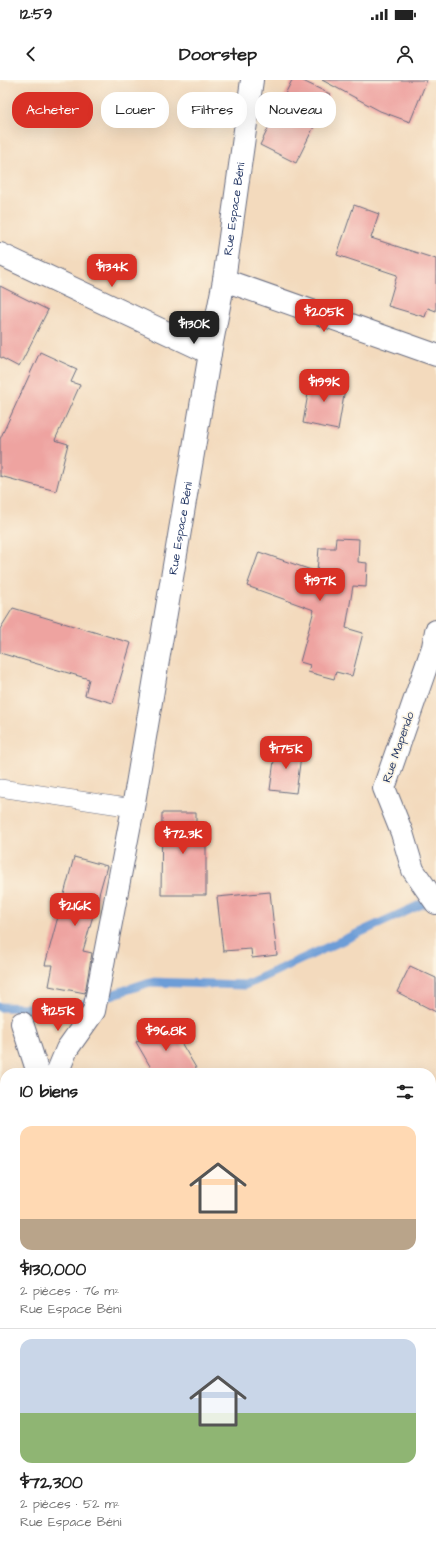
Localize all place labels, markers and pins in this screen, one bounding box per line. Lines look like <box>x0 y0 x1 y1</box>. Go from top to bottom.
pin: $134K <box>84 254 140 288</box>
pin: $205K <box>296 299 352 333</box>
pin: $130K <box>166 311 222 345</box>
pin: $199K <box>296 369 352 403</box>
pin: $197K <box>292 568 348 602</box>
pin: $175K <box>258 736 314 770</box>
pin: $72.3K <box>150 821 216 855</box>
pin: $216K <box>47 893 103 927</box>
pin: $125K <box>30 998 86 1032</box>
pin: $96.8K <box>133 1018 199 1052</box>

